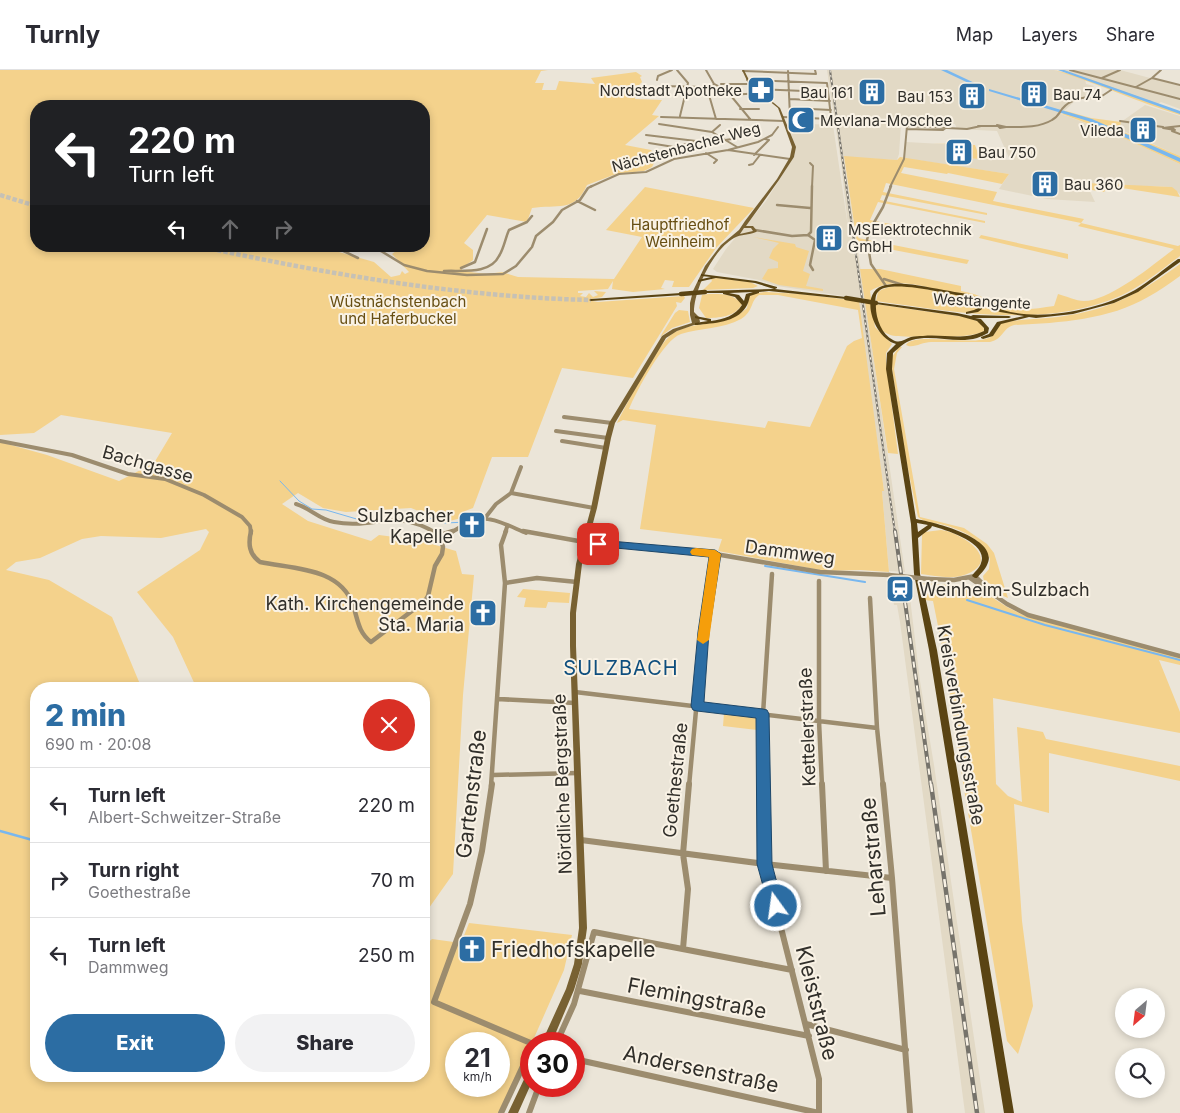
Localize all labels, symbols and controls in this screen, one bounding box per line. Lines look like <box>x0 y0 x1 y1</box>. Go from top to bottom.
text: Turnly <box>25 20 100 49</box>
text: Map <box>956 24 993 45</box>
text: Layers <box>1021 24 1078 45</box>
text: Share <box>1106 24 1155 45</box>
pharmacy icon: Nordstadt Apotheke <box>746 75 776 105</box>
building icon: Bau 161 <box>857 77 887 107</box>
building icon: Bau 74 <box>1019 79 1049 109</box>
place label: Nordstadt Apotheke <box>600 81 742 100</box>
building icon: Bau 153 <box>957 81 987 111</box>
place label: Bau 161 <box>800 83 853 102</box>
place label: Bau 74 <box>1053 85 1102 104</box>
place label: Bau 153 <box>897 87 953 106</box>
mosque icon: Mevlana-Moschee <box>786 105 816 135</box>
place label: Mevlana-Moschee <box>820 111 952 130</box>
building icon: Vileda <box>1128 115 1158 145</box>
street label: Nächstenbacher Weg <box>610 118 762 176</box>
text: 220 m <box>128 119 236 161</box>
icon: left <box>45 120 110 185</box>
place label: Vileda <box>1080 121 1124 140</box>
building icon: Bau 750 <box>944 137 974 167</box>
place label: Bau 750 <box>978 143 1036 162</box>
text: Turn left <box>128 161 214 187</box>
building icon: Bau 360 <box>1030 169 1060 199</box>
place label: Bau 360 <box>1064 175 1123 194</box>
icon: left <box>163 215 191 243</box>
icon: ahead <box>216 215 244 243</box>
icon: right <box>269 215 297 243</box>
park label: Hauptfriedhof Weinheim <box>631 215 730 251</box>
place label: MSElektrotechnik GmbH <box>848 220 973 256</box>
building icon: MSElektrotechnik GmbH <box>814 223 844 253</box>
street label: Westtangente <box>933 289 1031 313</box>
park label: Wüstnächstenbach und Haferbuckel <box>330 292 466 328</box>
street label: Bachgasse <box>100 441 196 487</box>
place label: Sulzbacher Kapelle <box>357 505 453 547</box>
church icon: Sulzbacher Kapelle <box>457 510 487 540</box>
pin <box>577 523 619 565</box>
icon: arrive <box>584 530 612 558</box>
street label: Dammweg <box>744 535 836 569</box>
station icon: Weinheim-Sulzbach <box>885 574 915 604</box>
place label: Weinheim-Sulzbach <box>919 579 1090 600</box>
place label: Kath. Kirchengemeinde Sta. Maria <box>265 593 464 635</box>
church icon: Kath. Kirchengemeinde Sta. Maria <box>468 598 498 628</box>
street label: Kreisverbindungsstraße <box>933 623 989 827</box>
district label: SULZBACH <box>563 656 679 680</box>
street label: Kettelerstraße <box>794 667 820 787</box>
street label: Nördliche Bergstraße <box>548 693 576 875</box>
text: 2 min <box>45 697 126 733</box>
button: close <box>363 699 415 751</box>
street label: Goethestraße <box>659 721 691 839</box>
street label: Gartenstraße <box>451 728 491 860</box>
text: 690 m · 20:08 <box>45 734 152 754</box>
text: Turn left <box>88 784 166 807</box>
icon: left <box>45 791 73 819</box>
text: 220 m <box>358 794 415 817</box>
street label: Leharstraße <box>855 797 891 917</box>
text: Albert-Schweitzer-Straße <box>88 807 281 827</box>
text: Turn right <box>88 859 179 882</box>
icon: right <box>45 866 73 894</box>
text: 70 m <box>371 869 415 892</box>
position arrow <box>749 879 801 931</box>
text: Goethestraße <box>88 882 191 902</box>
text: Turn left <box>88 934 166 957</box>
church icon: Friedhofskapelle <box>457 934 487 964</box>
place label: Friedhofskapelle <box>491 937 655 962</box>
icon: left <box>45 941 73 969</box>
street label: Kleiststraße <box>791 943 843 1063</box>
text: 250 m <box>358 944 415 967</box>
text: Dammweg <box>88 957 169 977</box>
street label: Flemingstraße <box>625 972 769 1024</box>
north arrow <box>1115 988 1165 1038</box>
map controls <box>1115 988 1165 1098</box>
button: Exit <box>45 1014 225 1072</box>
button: Share <box>235 1014 415 1072</box>
speed limit sign: 30 <box>520 1032 585 1097</box>
street label: Andersenstraße <box>621 1040 781 1098</box>
text: 21 <box>464 1043 491 1073</box>
button: search <box>1115 1048 1165 1098</box>
text: km/h <box>463 1069 492 1084</box>

